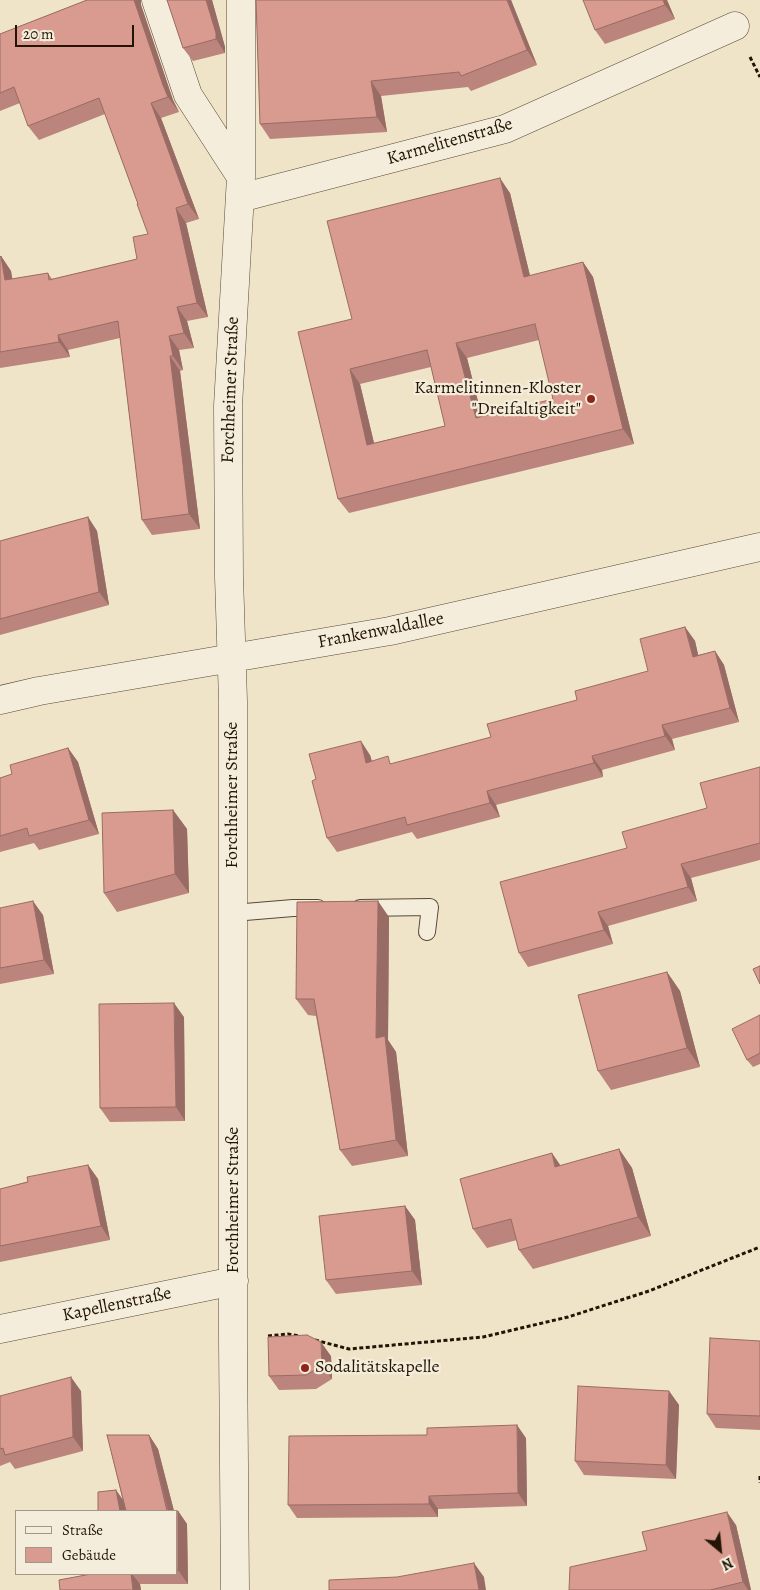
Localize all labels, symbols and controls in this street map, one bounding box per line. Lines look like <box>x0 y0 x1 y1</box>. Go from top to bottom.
scale bar <box>18 15 136 47</box>
text: 20 m <box>23 24 54 44</box>
street label: Karmelitenstraße <box>385 114 515 170</box>
street label: Forchheimer Straße <box>218 316 244 464</box>
place label: Karmelitinnen-Kloster "Dreifaltigkeit" <box>414 378 581 420</box>
marker: Karmelitinnen-Kloster "Dreifaltigkeit" <box>585 393 597 405</box>
street label: Frankenwaldallee <box>316 608 446 654</box>
street label: Forchheimer Straße <box>222 722 244 868</box>
street label: Forchheimer Straße <box>223 1127 245 1273</box>
street label: Kapellenstraße <box>61 1283 173 1327</box>
place label: Sodalitätskapelle <box>315 1357 440 1379</box>
marker: Sodalitätskapelle <box>299 1362 311 1374</box>
legend <box>15 1510 178 1575</box>
text: Straße <box>62 1520 103 1540</box>
north arrow <box>695 1525 745 1575</box>
text: Gebäude <box>62 1545 116 1565</box>
text: N <box>718 1553 736 1574</box>

